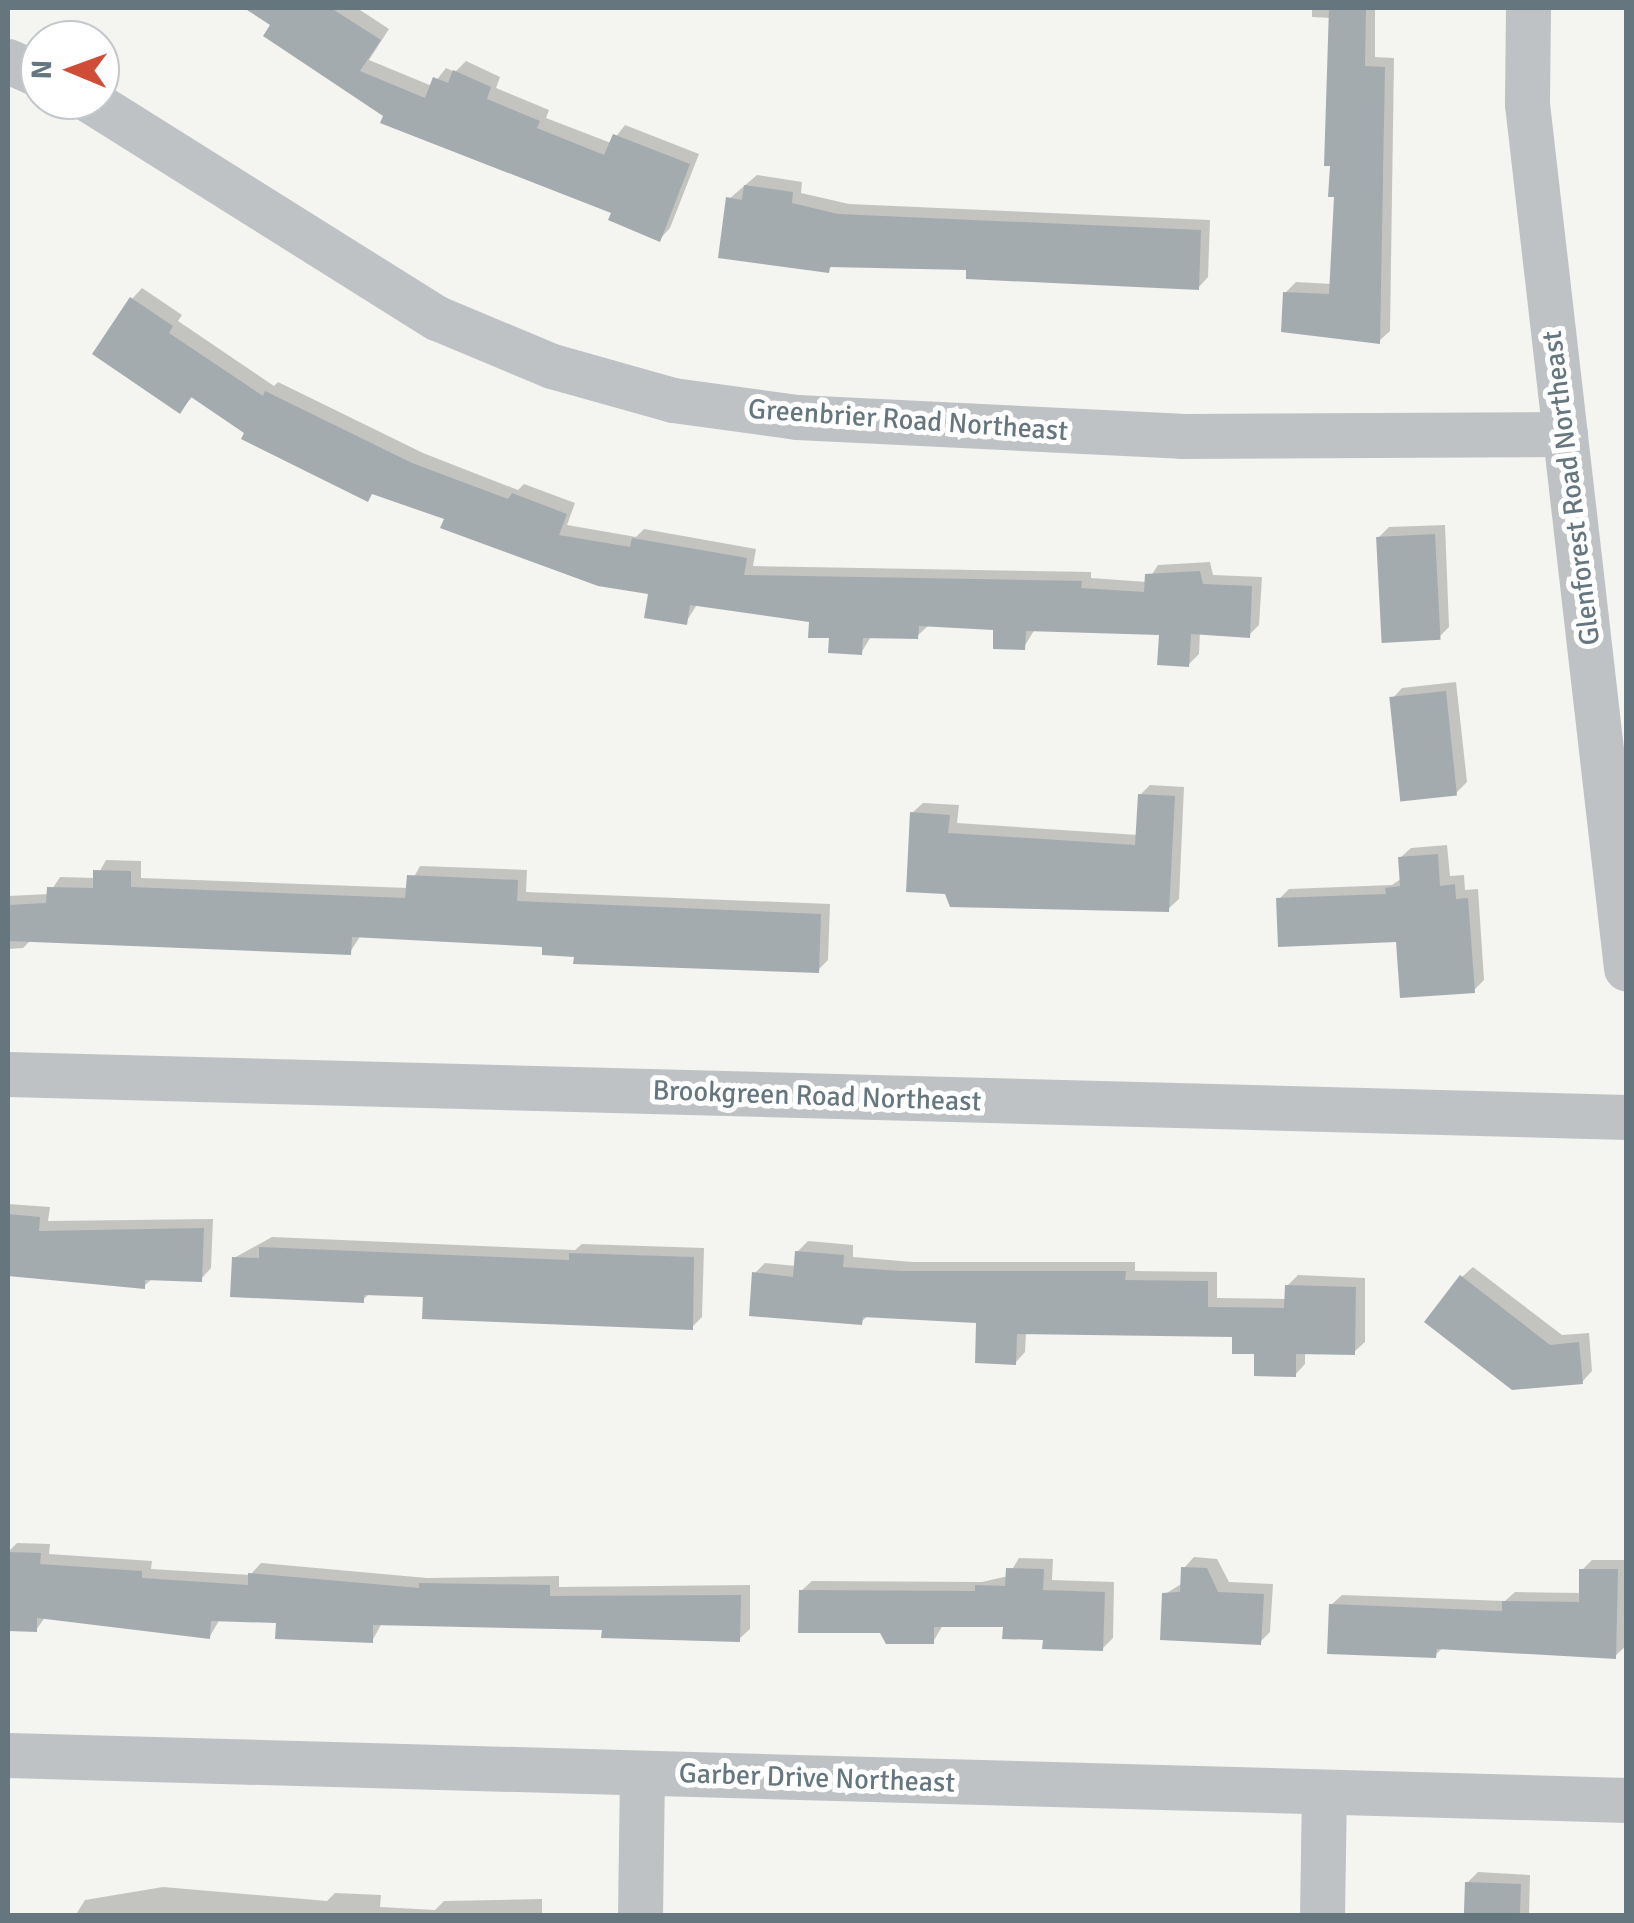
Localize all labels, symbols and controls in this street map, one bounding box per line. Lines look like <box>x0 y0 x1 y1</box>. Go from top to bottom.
north arrow <box>20 20 120 120</box>
text: N <box>25 59 59 80</box>
street label: Glenforest Road Northeast <box>1535 329 1607 647</box>
street label: Greenbrier Road Northeast <box>747 392 1069 448</box>
street label: Brookgreen Road Northeast <box>652 1073 982 1119</box>
street label: Garber Drive Northeast <box>678 1756 956 1800</box>

